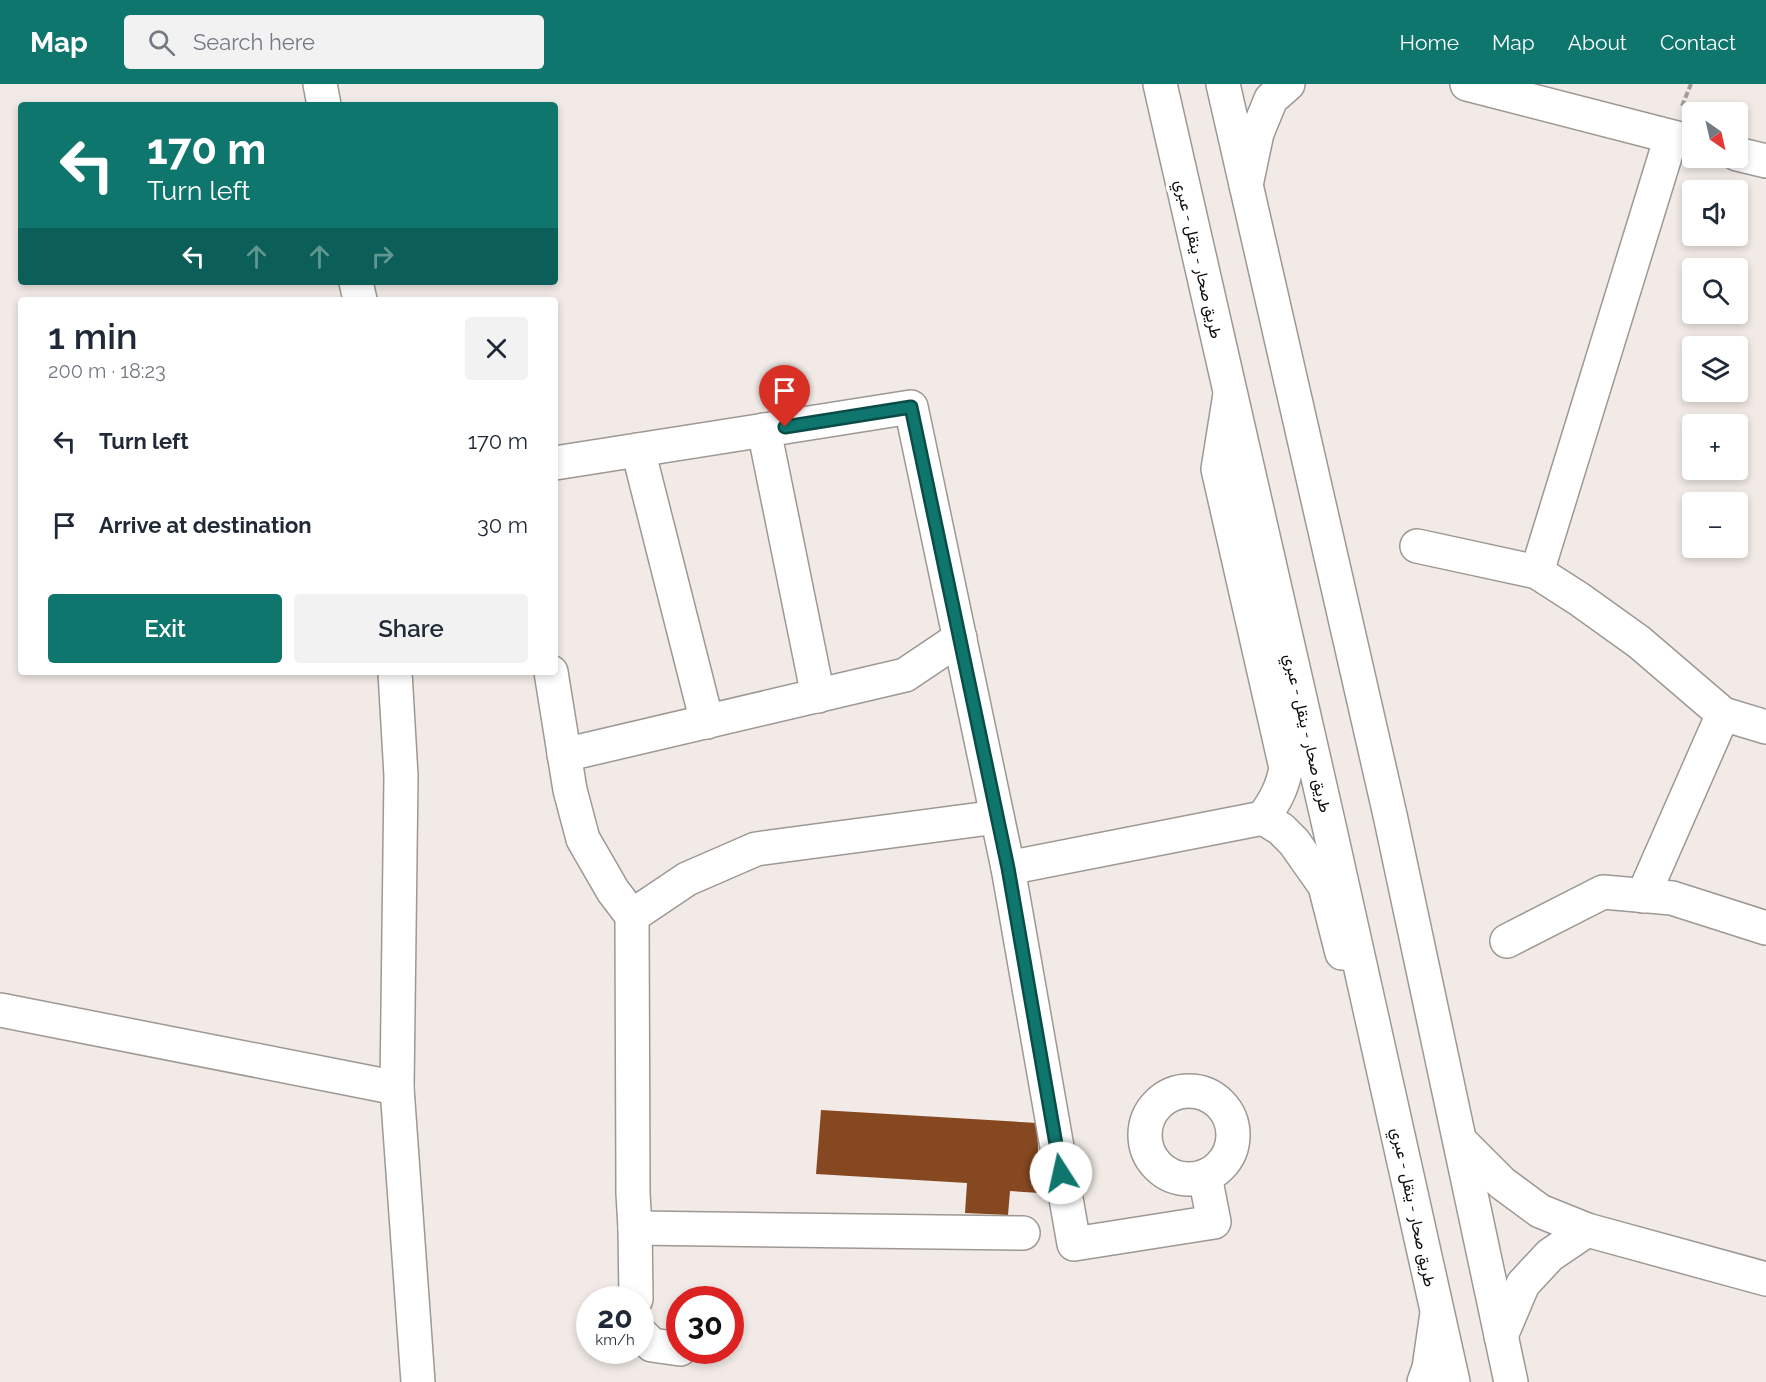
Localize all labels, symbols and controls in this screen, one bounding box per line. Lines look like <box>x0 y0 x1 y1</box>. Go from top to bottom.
search box <box>124 15 544 69</box>
text: Map <box>30 26 88 59</box>
icon: search <box>145 26 178 59</box>
text: Search here <box>193 29 315 55</box>
text: Home <box>1400 30 1459 55</box>
text: Map <box>1492 30 1535 55</box>
text: About <box>1568 30 1627 55</box>
text: Contact <box>1660 30 1736 55</box>
north arrow <box>1682 102 1748 168</box>
map controls <box>1682 102 1748 558</box>
text: 170 m <box>147 125 266 174</box>
icon: left <box>48 126 126 204</box>
text: Turn left <box>147 175 250 206</box>
street label: طريق صحار - ينقل - عبري <box>1167 178 1226 341</box>
button: sound <box>1682 180 1748 246</box>
icon: left <box>177 240 210 273</box>
icon: ahead <box>240 240 273 273</box>
icon: ahead <box>303 240 336 273</box>
icon: right <box>366 240 399 273</box>
button: search <box>1682 258 1748 324</box>
text: 1 min <box>48 315 137 357</box>
button: close <box>465 317 528 380</box>
button: layers <box>1682 336 1748 402</box>
text: 200 m · 18:23 <box>48 359 166 383</box>
pin <box>759 365 810 427</box>
icon: arrive <box>768 374 801 407</box>
button: + <box>1682 414 1748 480</box>
icon: left <box>48 425 81 458</box>
text: Turn left <box>99 428 189 454</box>
text: 170 m <box>468 428 528 454</box>
button: − <box>1682 492 1748 558</box>
icon: arrive <box>48 509 81 542</box>
text: Arrive at destination <box>99 512 312 538</box>
text: 30 m <box>477 512 528 538</box>
button: Exit <box>48 594 282 663</box>
button: Share <box>294 594 528 663</box>
street label: طريق صحار - ينقل - عبري <box>1276 652 1335 815</box>
street label: طريق صحار - ينقل - عبري <box>1383 1126 1440 1289</box>
position arrow <box>1029 1141 1093 1205</box>
speed limit sign: 30 <box>666 1286 744 1364</box>
text: 20 <box>597 1300 633 1335</box>
text: km/h <box>595 1331 635 1349</box>

